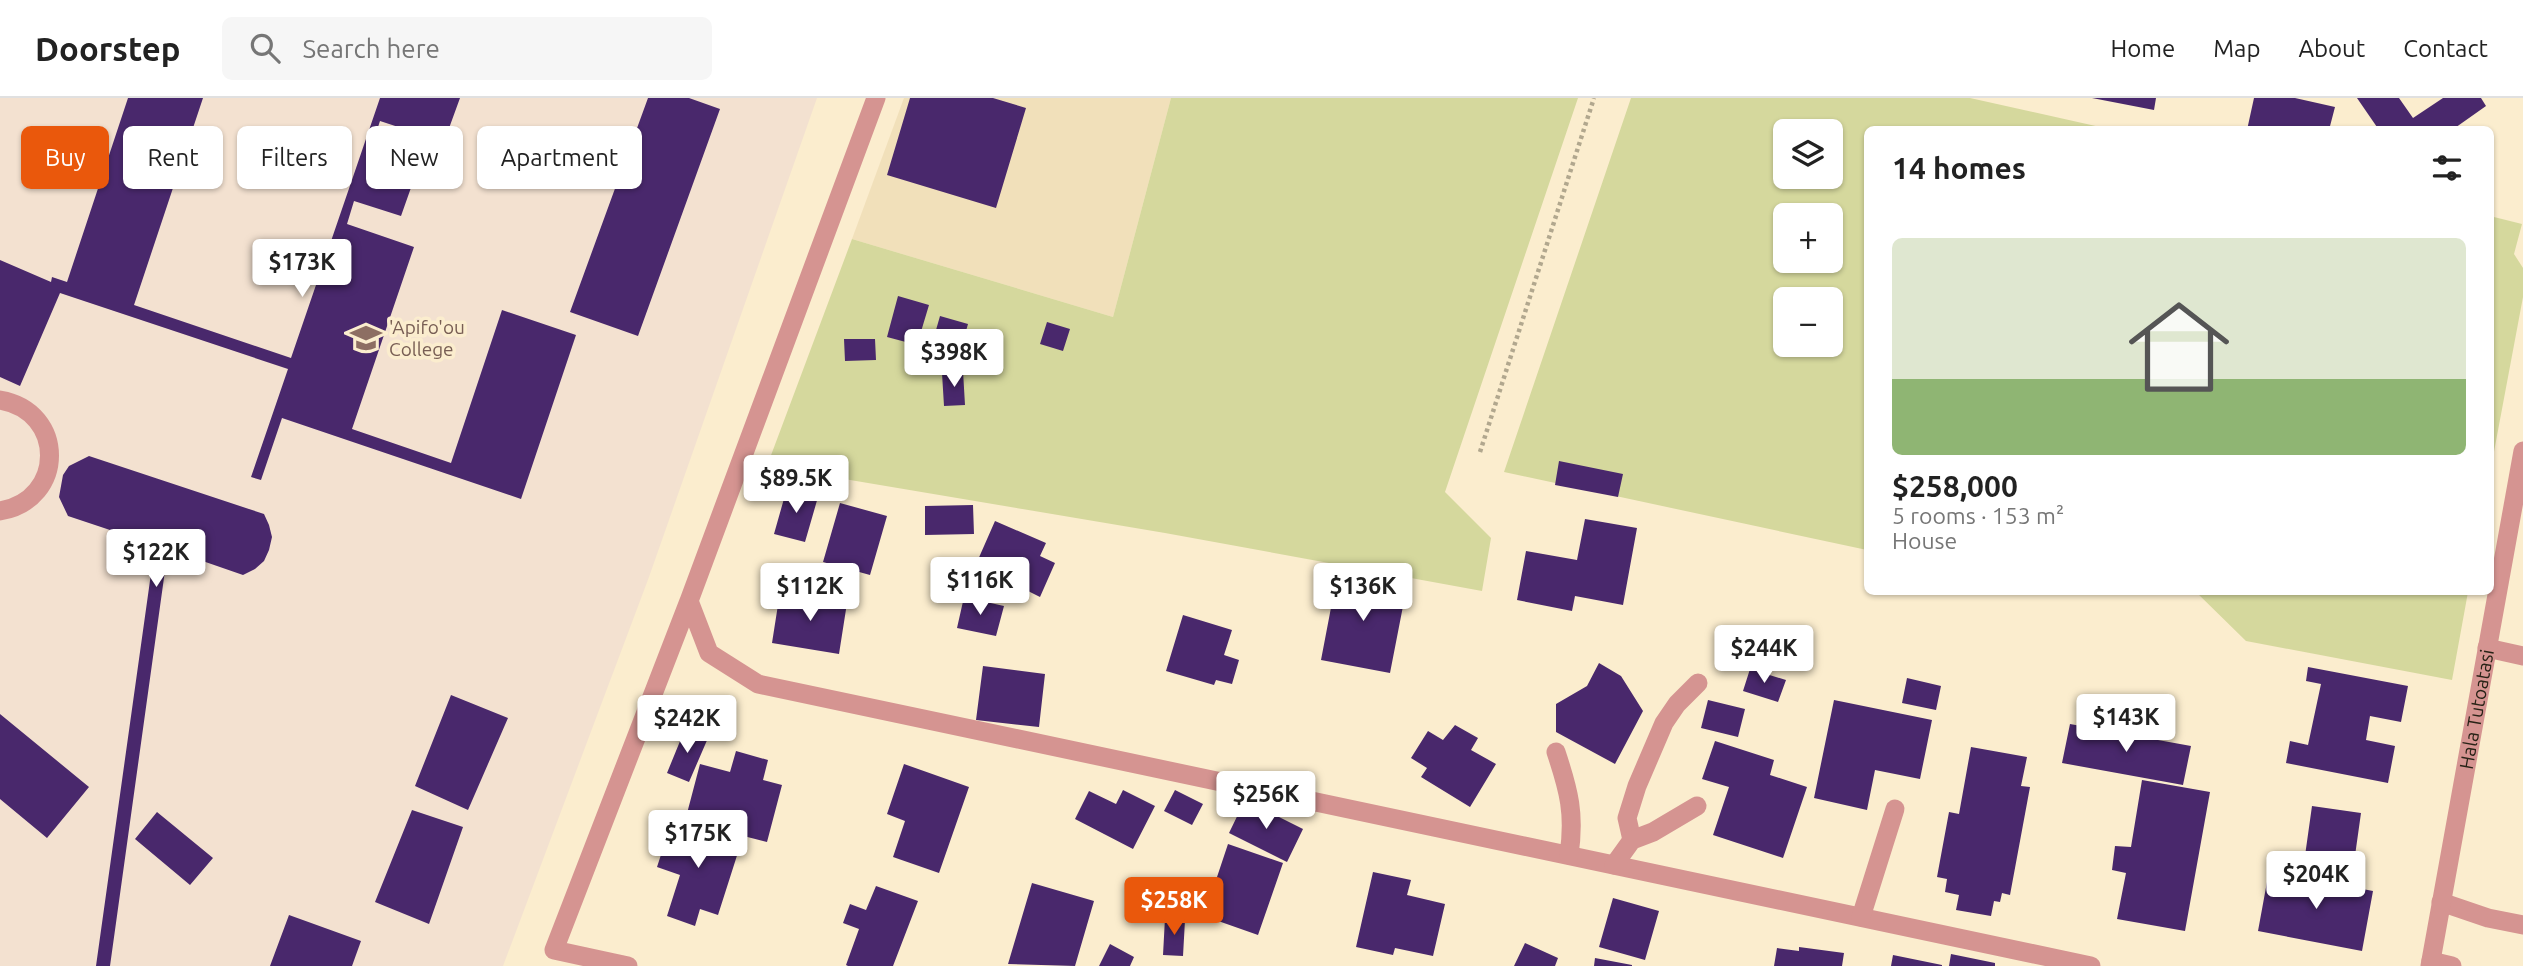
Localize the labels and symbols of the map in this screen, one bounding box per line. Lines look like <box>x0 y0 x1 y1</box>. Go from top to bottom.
pin: $173K <box>253 240 351 299</box>
place label: 'Apifo'ou College <box>389 316 465 360</box>
school or university icon: 'Apifo'ou College <box>349 321 383 355</box>
pin: $398K <box>905 330 1003 389</box>
pin: $89.5K <box>739 456 853 515</box>
pin: $122K <box>107 530 205 589</box>
pin: $116K <box>931 558 1029 617</box>
pin: $112K <box>761 564 859 623</box>
pin: $136K <box>1314 564 1412 623</box>
pin: $244K <box>1715 626 1813 685</box>
street label: Hala Tutoatasi <box>2455 647 2498 771</box>
pin: $143K <box>2077 694 2175 754</box>
pin: $242K <box>638 696 736 755</box>
pin: $256K <box>1217 772 1315 831</box>
pin: $175K <box>649 810 747 870</box>
pin: $204K <box>2267 852 2365 911</box>
pin: $258K <box>1125 878 1223 937</box>

